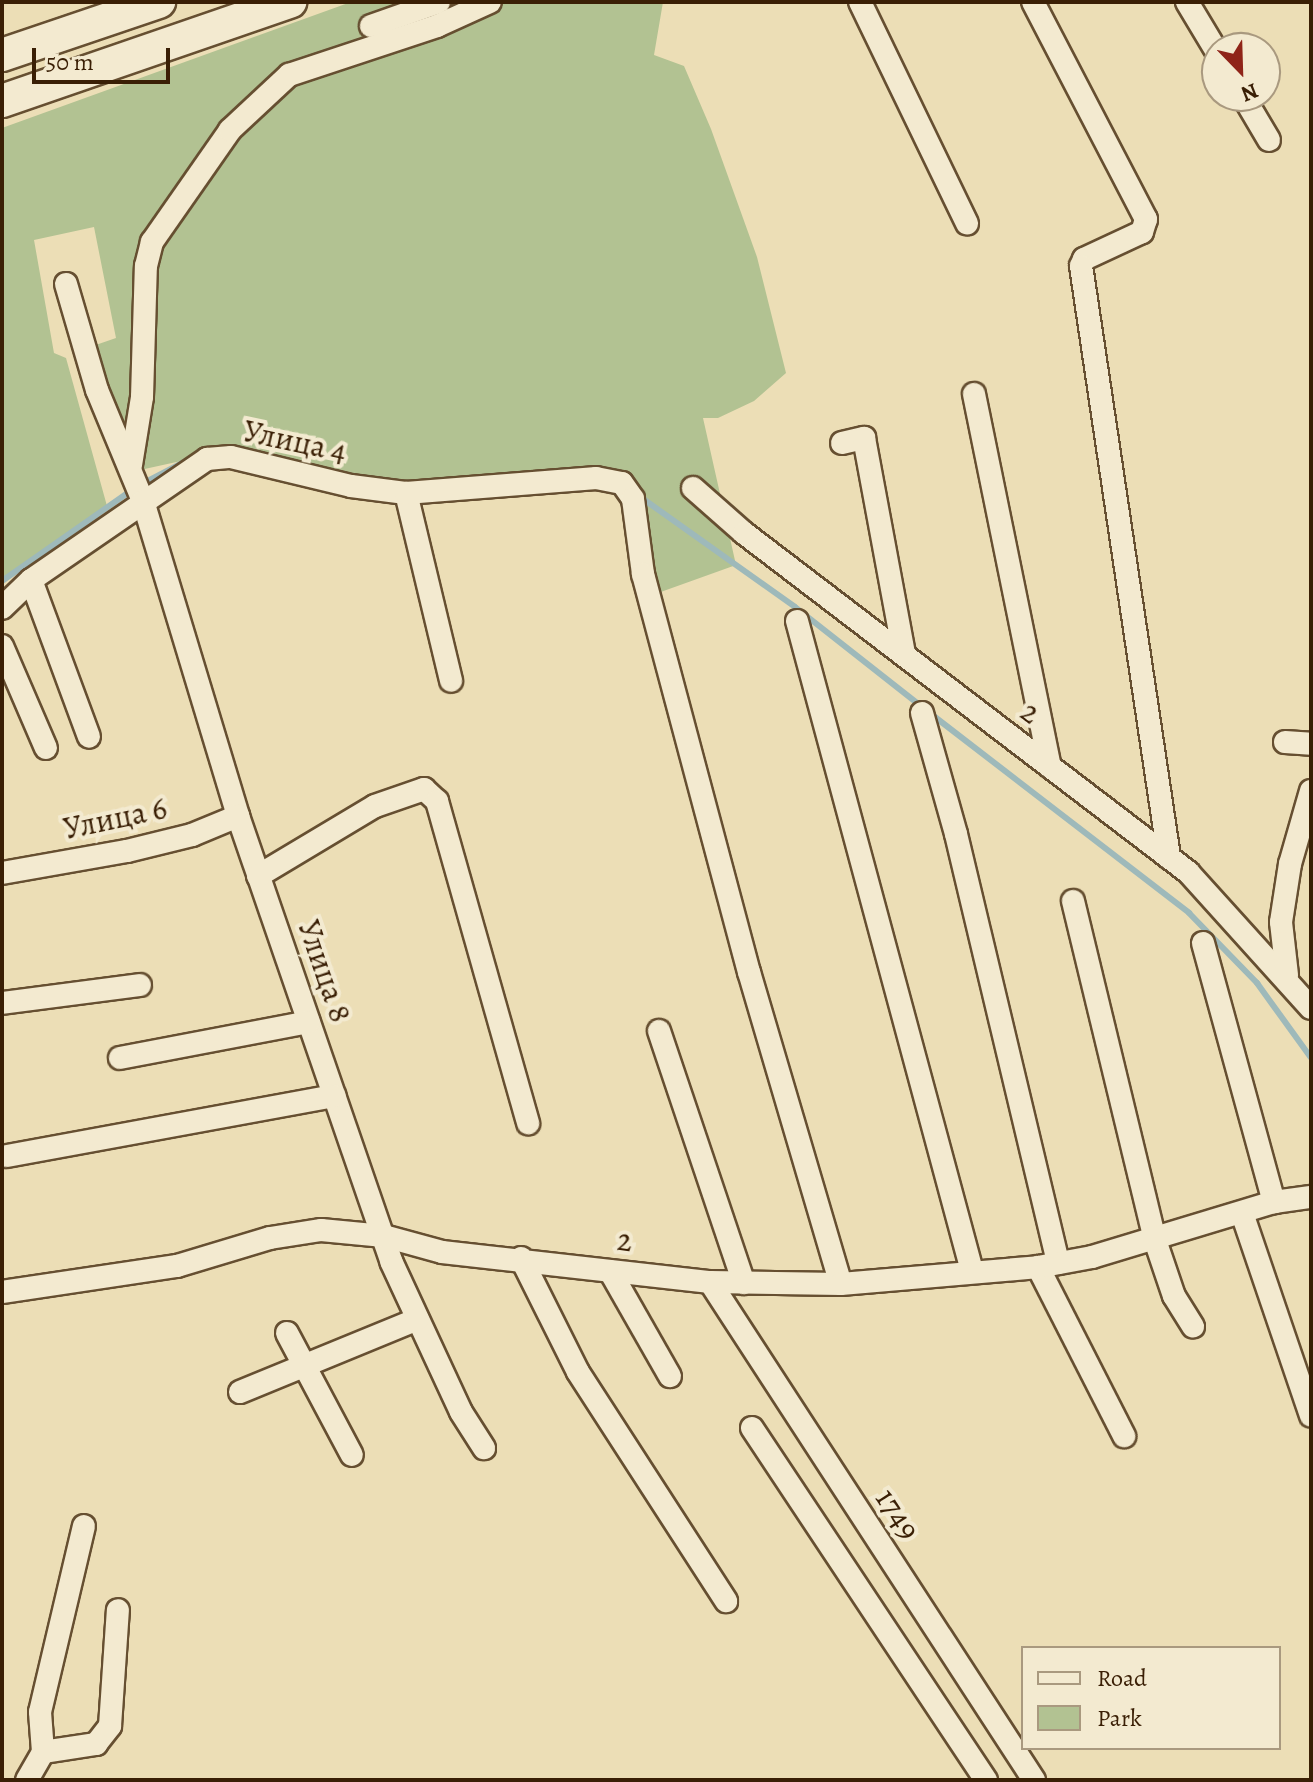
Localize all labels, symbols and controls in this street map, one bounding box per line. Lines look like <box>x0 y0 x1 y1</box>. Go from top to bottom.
scale bar <box>36 32 174 82</box>
north arrow <box>1201 32 1281 112</box>
text: 50 m <box>46 46 94 78</box>
text: N <box>1236 75 1263 109</box>
street label: Улица 4 <box>240 411 350 471</box>
street label: 2 <box>1013 692 1049 732</box>
street label: Улица 6 <box>60 788 170 848</box>
street label: Улица 8 <box>290 915 360 1027</box>
street label: 2 <box>615 1220 635 1260</box>
street label: 1749 <box>867 1481 929 1547</box>
legend <box>1021 1646 1281 1750</box>
text: Road <box>1097 1662 1147 1694</box>
text: Park <box>1097 1702 1142 1734</box>

